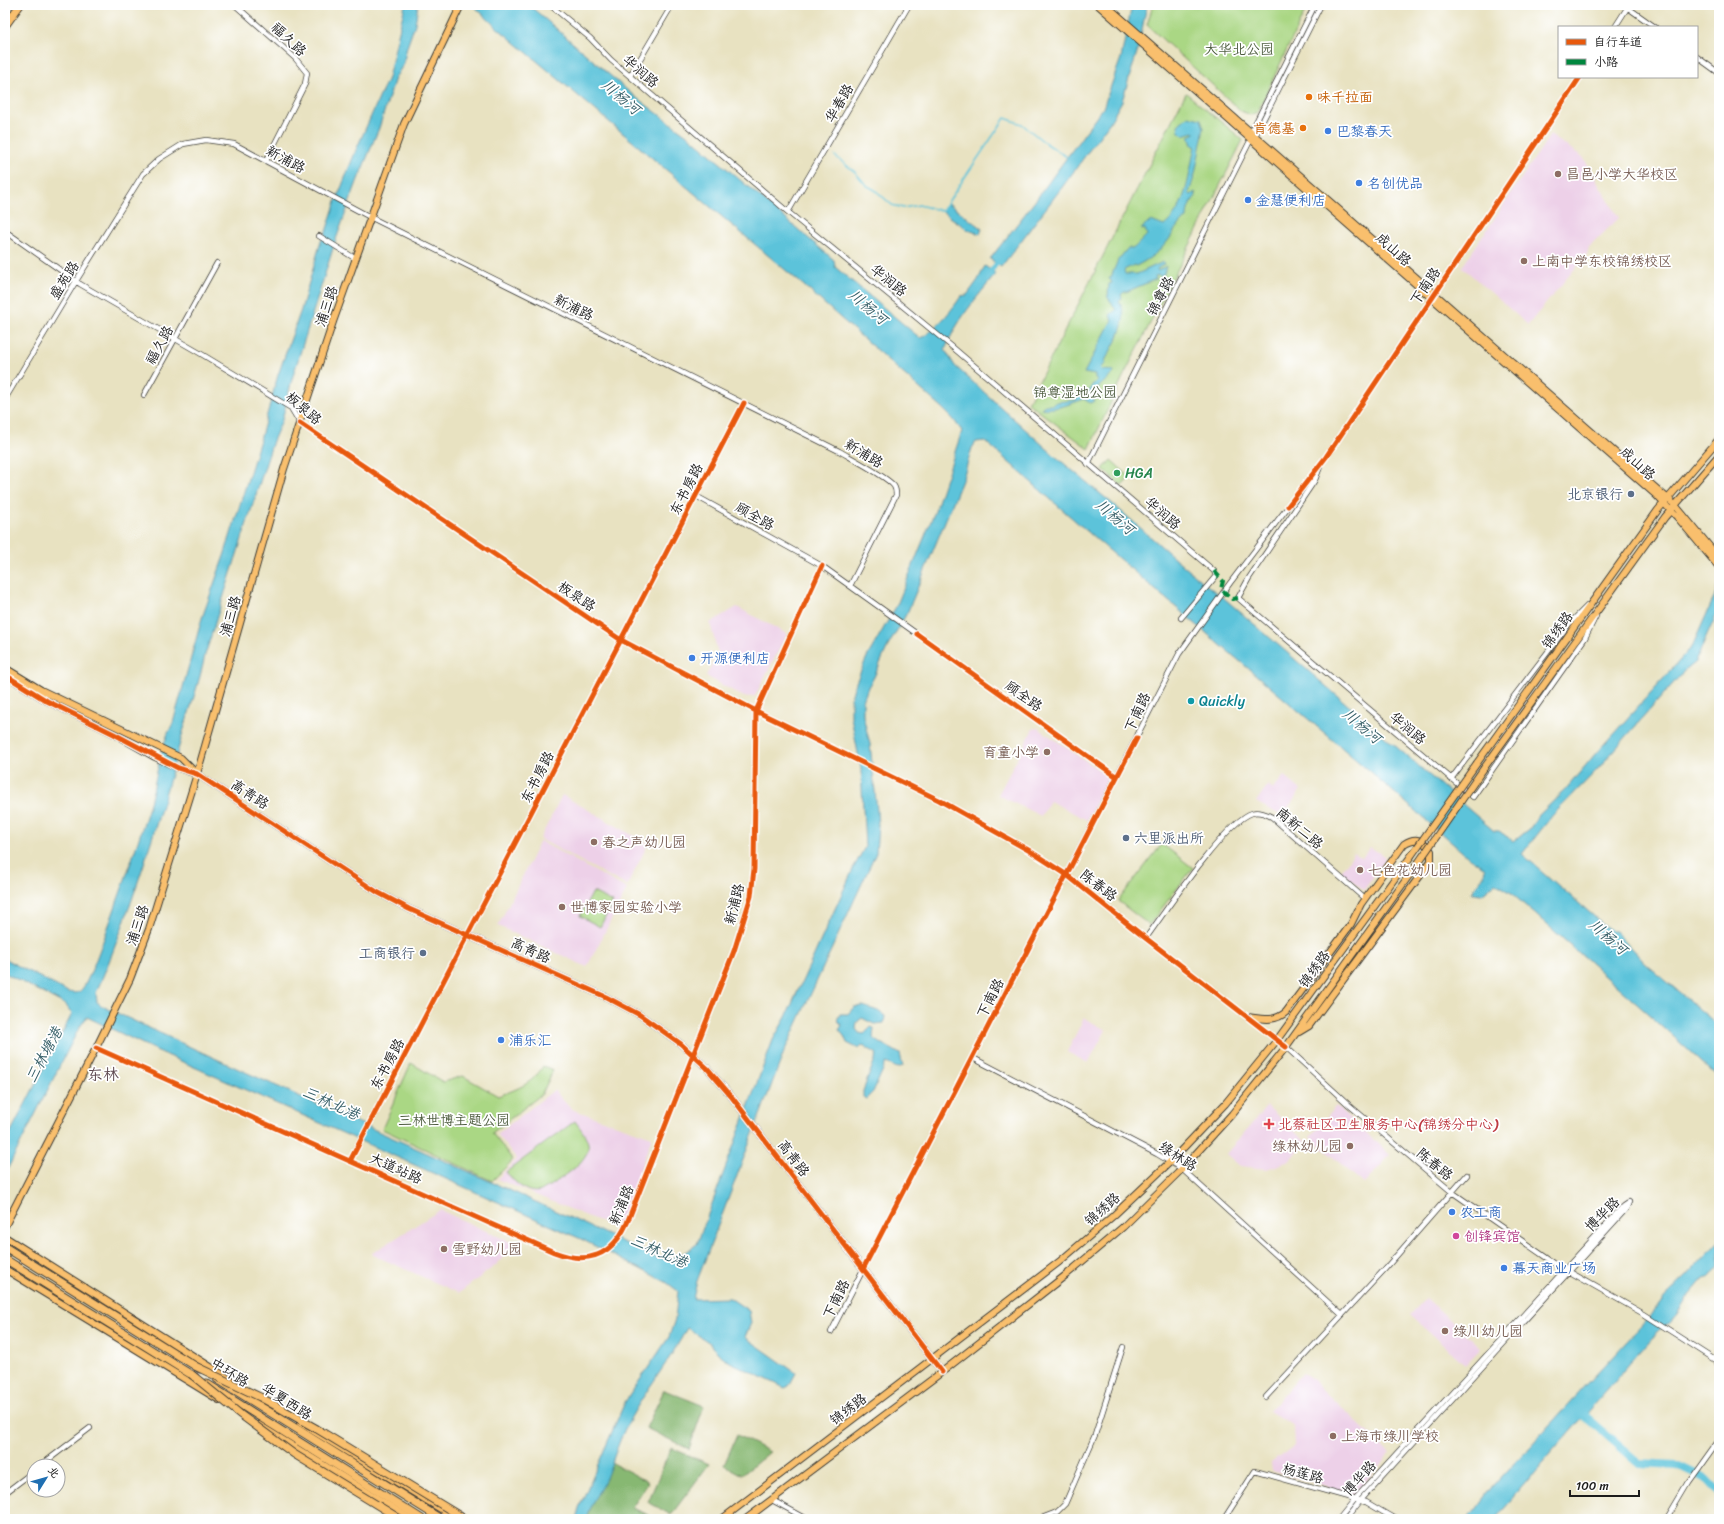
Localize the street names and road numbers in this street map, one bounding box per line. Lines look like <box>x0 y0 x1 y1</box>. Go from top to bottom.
street label: 福久路 <box>265 16 313 63</box>
street label: 华润路 <box>617 48 665 95</box>
street label: 华春路 <box>818 79 861 128</box>
street label: 新浦路 <box>261 139 310 180</box>
street label: 成山路 <box>1370 226 1418 273</box>
street label: 盛苑路 <box>43 256 86 305</box>
street label: 华润路 <box>864 257 913 303</box>
street label: 下南路 <box>1403 262 1448 311</box>
street label: 锦尊路 <box>1140 272 1181 321</box>
street label: 浦三路 <box>308 282 345 330</box>
street label: 新浦路 <box>549 287 598 328</box>
street label: 福久路 <box>138 321 181 370</box>
street label: 板泉路 <box>280 385 328 432</box>
street label: 新浦路 <box>839 432 888 475</box>
street label: 成山路 <box>1614 440 1662 487</box>
street label: 东书房路 <box>663 459 710 520</box>
street label: 华润路 <box>1139 490 1187 537</box>
street label: 顾全路 <box>730 495 779 538</box>
street label: 板泉路 <box>552 574 601 619</box>
street label: 浦三路 <box>213 593 248 640</box>
street label: 锦绣路 <box>1535 606 1580 655</box>
street label: 顾全路 <box>999 674 1048 719</box>
street label: 下南路 <box>1117 688 1158 737</box>
street label: 华润路 <box>1384 705 1432 751</box>
street label: 东书房路 <box>514 747 561 808</box>
street label: 高青路 <box>225 772 274 816</box>
street label: 南新二路 <box>1270 801 1329 856</box>
street label: 陈春路 <box>1074 863 1123 908</box>
street label: 新浦路 <box>717 881 752 928</box>
street label: 浦三路 <box>119 901 156 949</box>
street label: 高青路 <box>507 930 555 970</box>
street label: 锦绣路 <box>1292 945 1337 994</box>
street label: 下南路 <box>970 974 1011 1023</box>
street label: 东书房路 <box>363 1034 412 1095</box>
street label: 高青路 <box>771 1134 816 1183</box>
street label: 绿林路 <box>1153 1134 1202 1178</box>
street label: 陈春路 <box>1411 1141 1459 1187</box>
street label: 大道站路 <box>365 1146 426 1191</box>
street label: 新浦路 <box>602 1181 641 1229</box>
street label: 锦绣路 <box>1078 1186 1126 1233</box>
street label: 博华路 <box>1579 1191 1626 1238</box>
street label: 下南路 <box>816 1275 857 1324</box>
street label: 中环路 <box>205 1351 254 1394</box>
street label: 华夏西路 <box>256 1376 317 1427</box>
street label: 锦绣路 <box>824 1387 873 1432</box>
street label: 博华路 <box>1336 1454 1383 1502</box>
street label: 杨莲路 <box>1279 1456 1326 1491</box>

